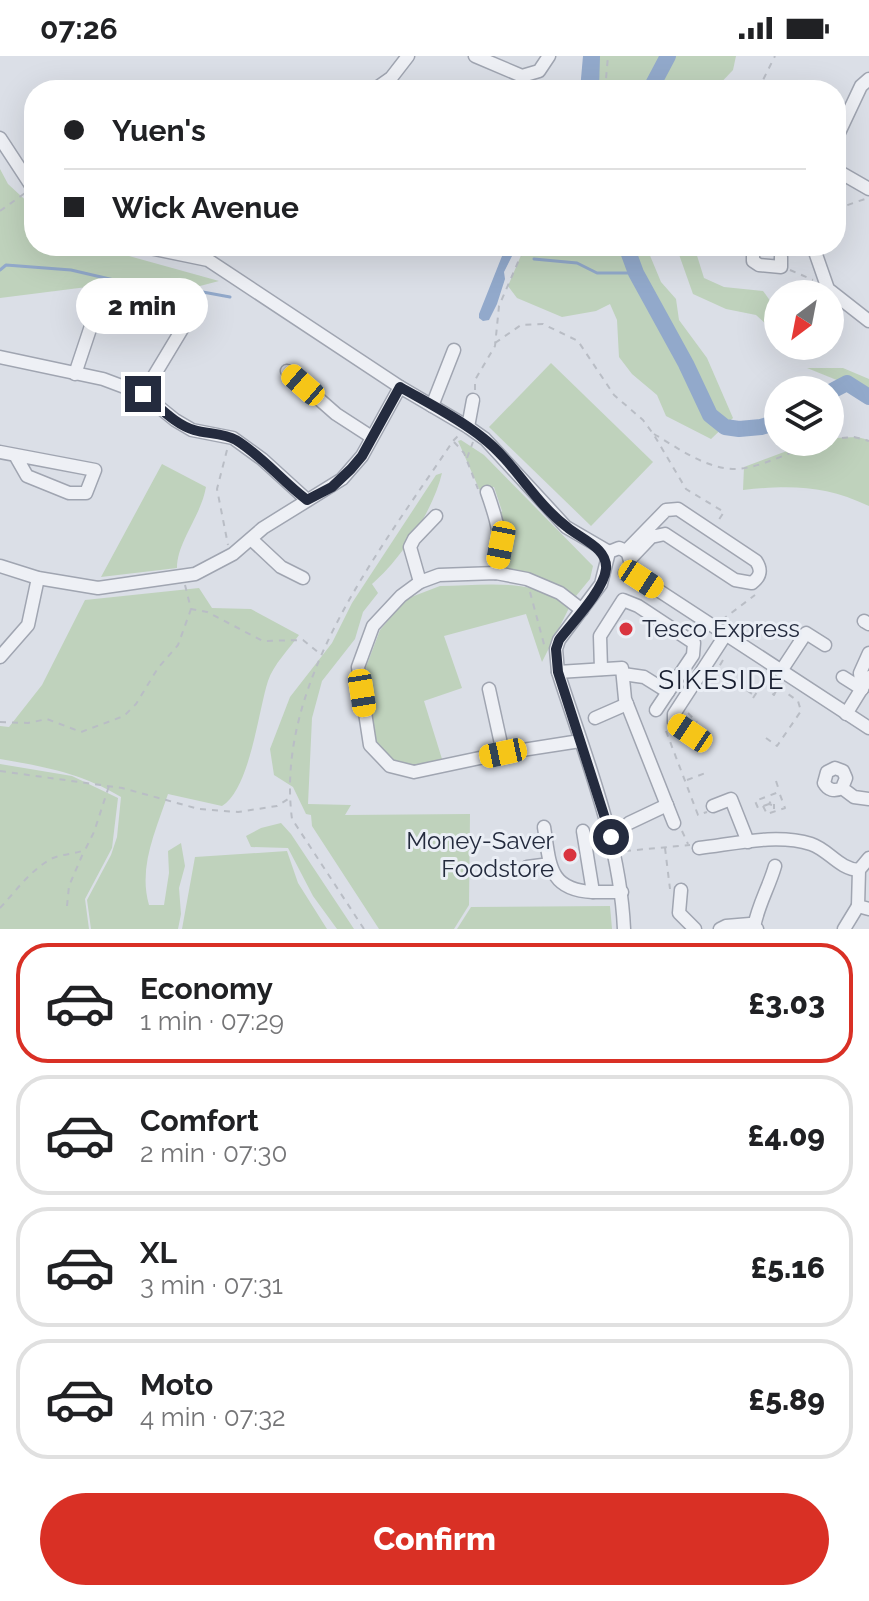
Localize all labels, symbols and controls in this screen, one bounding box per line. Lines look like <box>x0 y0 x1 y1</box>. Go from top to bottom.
text: 07:26 <box>40 11 118 46</box>
text: Yuen's <box>112 113 206 148</box>
text: Wick Avenue <box>112 190 299 225</box>
callout: 2 min <box>77 278 209 334</box>
north arrow <box>764 280 844 360</box>
map controls <box>764 280 844 456</box>
text: 2 min <box>108 291 176 321</box>
car <box>277 360 329 410</box>
route end <box>125 376 161 412</box>
button: layers <box>764 376 844 456</box>
car <box>485 519 517 571</box>
car <box>614 556 668 602</box>
place label: Tesco Express <box>642 614 800 643</box>
marker: Tesco Express <box>617 620 635 638</box>
district label: SIKESIDE <box>658 665 786 695</box>
car <box>346 667 378 719</box>
car <box>663 710 717 756</box>
car <box>477 736 529 770</box>
route start <box>593 819 629 855</box>
place label: Money-Saver Foodstore <box>406 826 555 883</box>
marker: Money-Saver Foodstore <box>561 846 579 864</box>
icon: car <box>44 967 116 1039</box>
text: Economy <box>140 971 273 1006</box>
text: £3.03 <box>748 986 825 1021</box>
text: 1 min · 07:29 <box>140 1006 284 1036</box>
icon: car <box>44 1099 116 1171</box>
text: Comfort <box>140 1103 259 1138</box>
text: £4.09 <box>747 1118 825 1153</box>
text: 2 min · 07:30 <box>140 1138 287 1168</box>
icon: car <box>44 1231 116 1303</box>
text: XL <box>140 1235 177 1270</box>
text: £5.16 <box>750 1250 825 1285</box>
text: 3 min · 07:31 <box>140 1270 283 1300</box>
icon: car <box>44 1363 116 1435</box>
text: Moto <box>140 1367 213 1402</box>
text: £5.89 <box>748 1382 825 1417</box>
text: 4 min · 07:32 <box>140 1402 286 1432</box>
button: Confirm <box>40 1493 829 1585</box>

